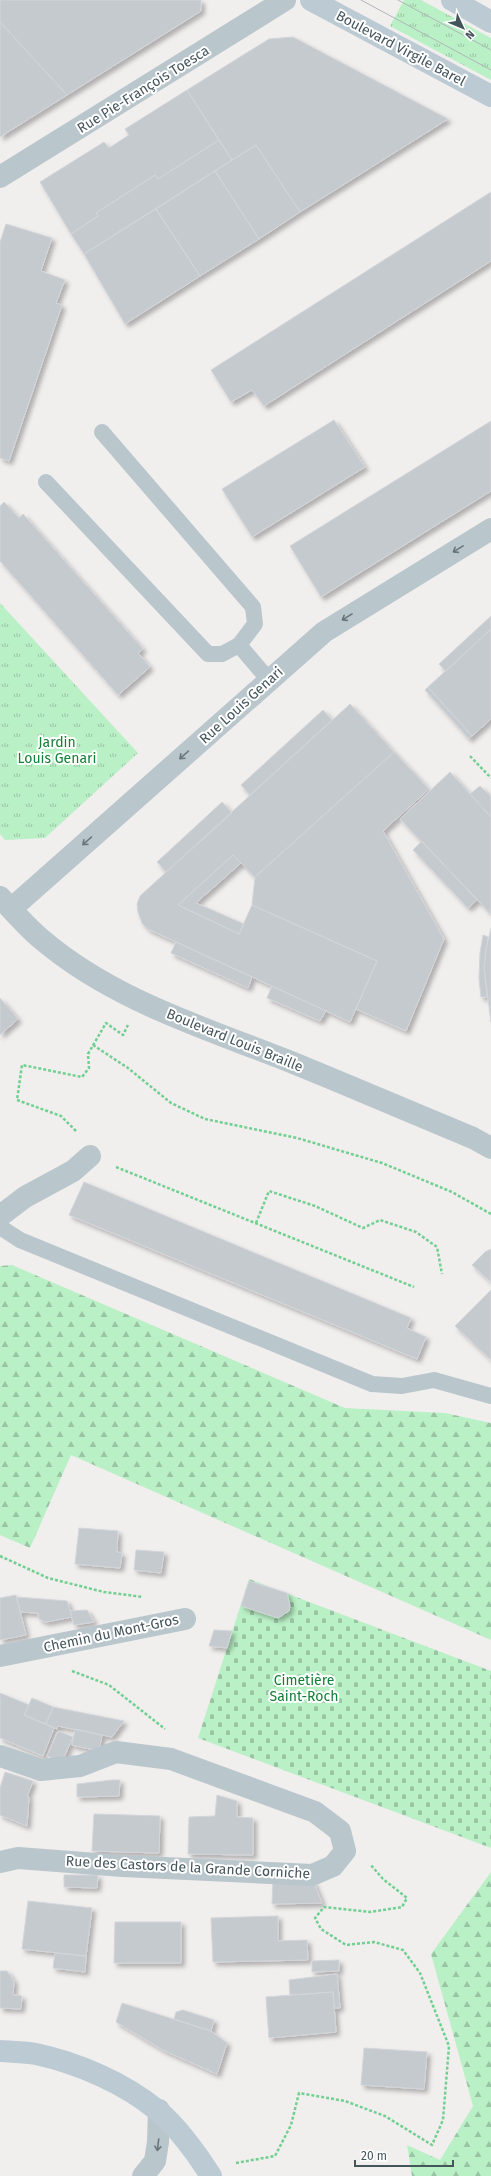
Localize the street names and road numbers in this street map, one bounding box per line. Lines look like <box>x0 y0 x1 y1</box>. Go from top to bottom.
street label: Boulevard Virgile Barel <box>333 7 468 90</box>
street label: Rue Pie-François Toesca <box>74 42 212 137</box>
street label: Rue Louis Genari <box>196 663 287 747</box>
street label: Boulevard Louis Braille <box>164 1005 306 1076</box>
street label: Chemin du Mont-Gros <box>42 1611 181 1656</box>
street label: Rue des Castors de la Grande Corniche <box>65 1853 311 1882</box>

